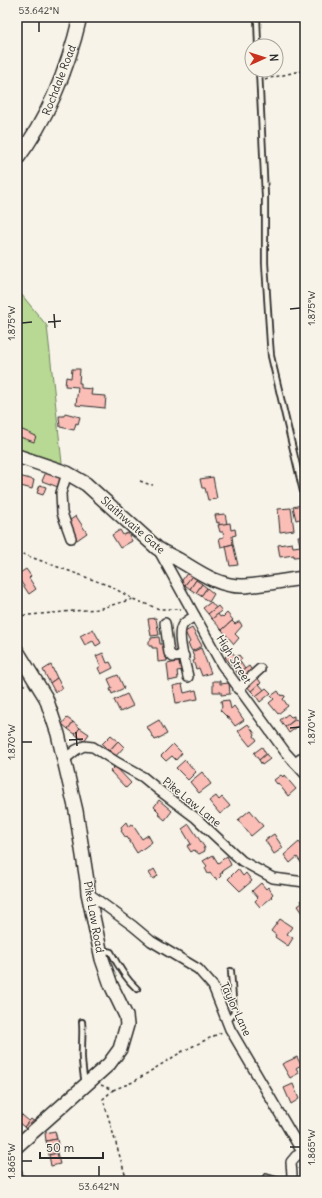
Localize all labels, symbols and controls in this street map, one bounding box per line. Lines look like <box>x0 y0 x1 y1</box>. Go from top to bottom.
text: 53.642°N <box>19 4 59 17</box>
north arrow <box>244 38 284 78</box>
street label: Rochdale Road <box>39 42 79 117</box>
text: N <box>267 53 281 62</box>
text: 1.875°W <box>305 291 318 325</box>
text: 1.875°W <box>5 306 18 340</box>
street label: Slaithwaite Gate <box>98 493 168 557</box>
street label: High Street <box>214 632 255 686</box>
text: 1.870°W <box>305 709 318 745</box>
text: 1.870°W <box>5 724 18 760</box>
street label: Pike Law Lane <box>160 774 224 830</box>
street label: Pike Law Road <box>81 880 107 954</box>
street label: Taylor Lane <box>217 980 255 1038</box>
text: 1.865°W <box>305 1129 318 1165</box>
scale bar <box>40 1134 103 1160</box>
text: 50 m <box>46 1140 75 1155</box>
text: 1.865°W <box>5 1143 18 1179</box>
text: 53.642°N <box>79 1180 119 1193</box>

